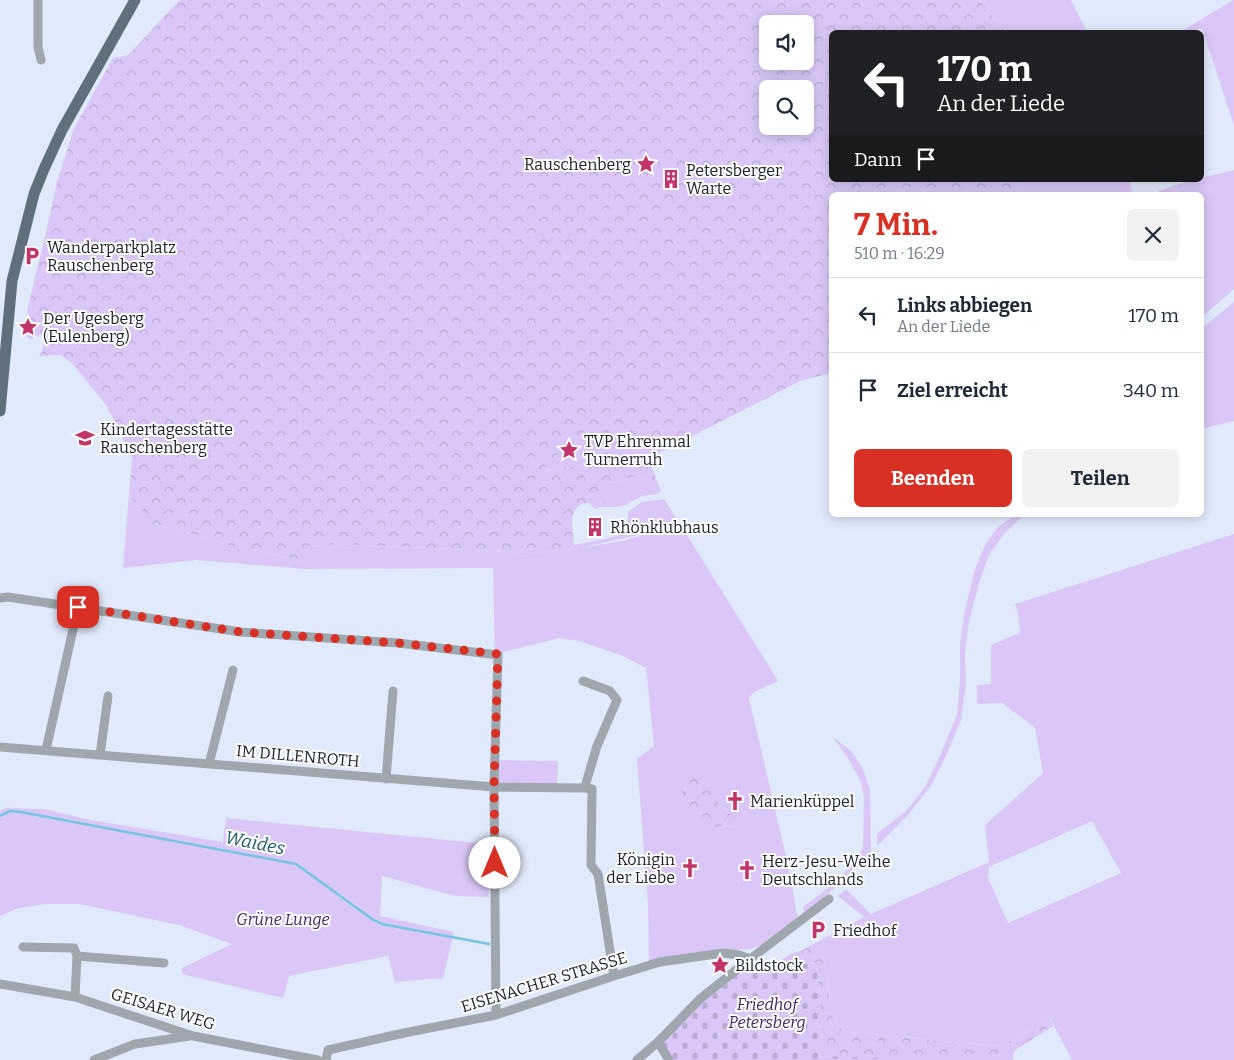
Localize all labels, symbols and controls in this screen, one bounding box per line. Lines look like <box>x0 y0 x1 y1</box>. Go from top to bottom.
map controls <box>759 15 814 135</box>
button: sound <box>759 15 814 70</box>
text: 170 m <box>937 48 1032 90</box>
icon: left <box>854 50 919 115</box>
button: search <box>759 80 814 135</box>
text: An der Liede <box>937 90 1065 117</box>
icon: arrive <box>912 145 940 173</box>
text: Dann <box>854 148 902 171</box>
place icon: Rauschenberg <box>635 153 657 175</box>
place label: Rauschenberg <box>524 155 631 174</box>
place label: Petersberger Warte <box>686 161 782 198</box>
building icon: Petersberger Warte <box>660 168 682 190</box>
text: 7 Min. <box>854 207 938 243</box>
button: close <box>1127 209 1179 261</box>
place label: Wanderparkplatz Rauschenberg <box>47 238 176 275</box>
text: 510 m · 16:29 <box>854 244 945 263</box>
parking icon: Wanderparkplatz Rauschenberg <box>21 245 43 267</box>
text: Links abbiegen <box>897 294 1032 317</box>
icon: left <box>854 301 882 329</box>
text: 170 m <box>1128 304 1179 327</box>
place label: Der Ugesberg (Eulenberg) <box>43 309 144 346</box>
place icon: Der Ugesberg (Eulenberg) <box>17 316 39 338</box>
text: An der Liede <box>897 317 990 336</box>
icon: arrive <box>854 376 882 404</box>
text: Ziel erreicht <box>897 379 1008 402</box>
text: 340 m <box>1123 379 1179 402</box>
place label: Kindertagesstätte Rauschenberg <box>100 420 233 457</box>
school or university icon: Kindertagesstätte Rauschenberg <box>74 427 96 449</box>
place label: TVP Ehrenmal Turnerruh <box>584 432 691 469</box>
place icon: TVP Ehrenmal Turnerruh <box>558 439 580 461</box>
button: Beenden <box>854 449 1012 507</box>
button: Teilen <box>1022 449 1179 507</box>
building icon: Rhönklubhaus <box>584 516 606 538</box>
place label: Rhönklubhaus <box>610 518 719 537</box>
pin <box>57 586 99 628</box>
icon: arrive <box>64 593 92 621</box>
street label: IM DILLENROTH <box>235 741 361 771</box>
church icon: Marienküppel <box>724 790 746 812</box>
place label: Marienküppel <box>750 792 855 811</box>
water label: Waides <box>223 826 287 860</box>
position arrow <box>468 836 520 888</box>
place label: Königin der Liebe <box>606 850 675 887</box>
place label: Herz-Jesu-Weihe Deutschlands <box>762 852 891 889</box>
church icon: Königin der Liebe <box>679 857 701 879</box>
church icon: Herz-Jesu-Weihe Deutschlands <box>736 859 758 881</box>
park label: Grüne Lunge <box>236 910 330 929</box>
parking icon: Friedhof <box>807 919 829 941</box>
place label: Friedhof <box>833 921 898 940</box>
street label: EISENACHER STRASSE <box>459 948 629 1016</box>
place icon: Bildstock <box>709 954 731 976</box>
place label: Bildstock <box>735 956 803 975</box>
street label: GEISAER WEG <box>109 984 218 1034</box>
park label: Friedhof Petersberg <box>728 995 806 1032</box>

